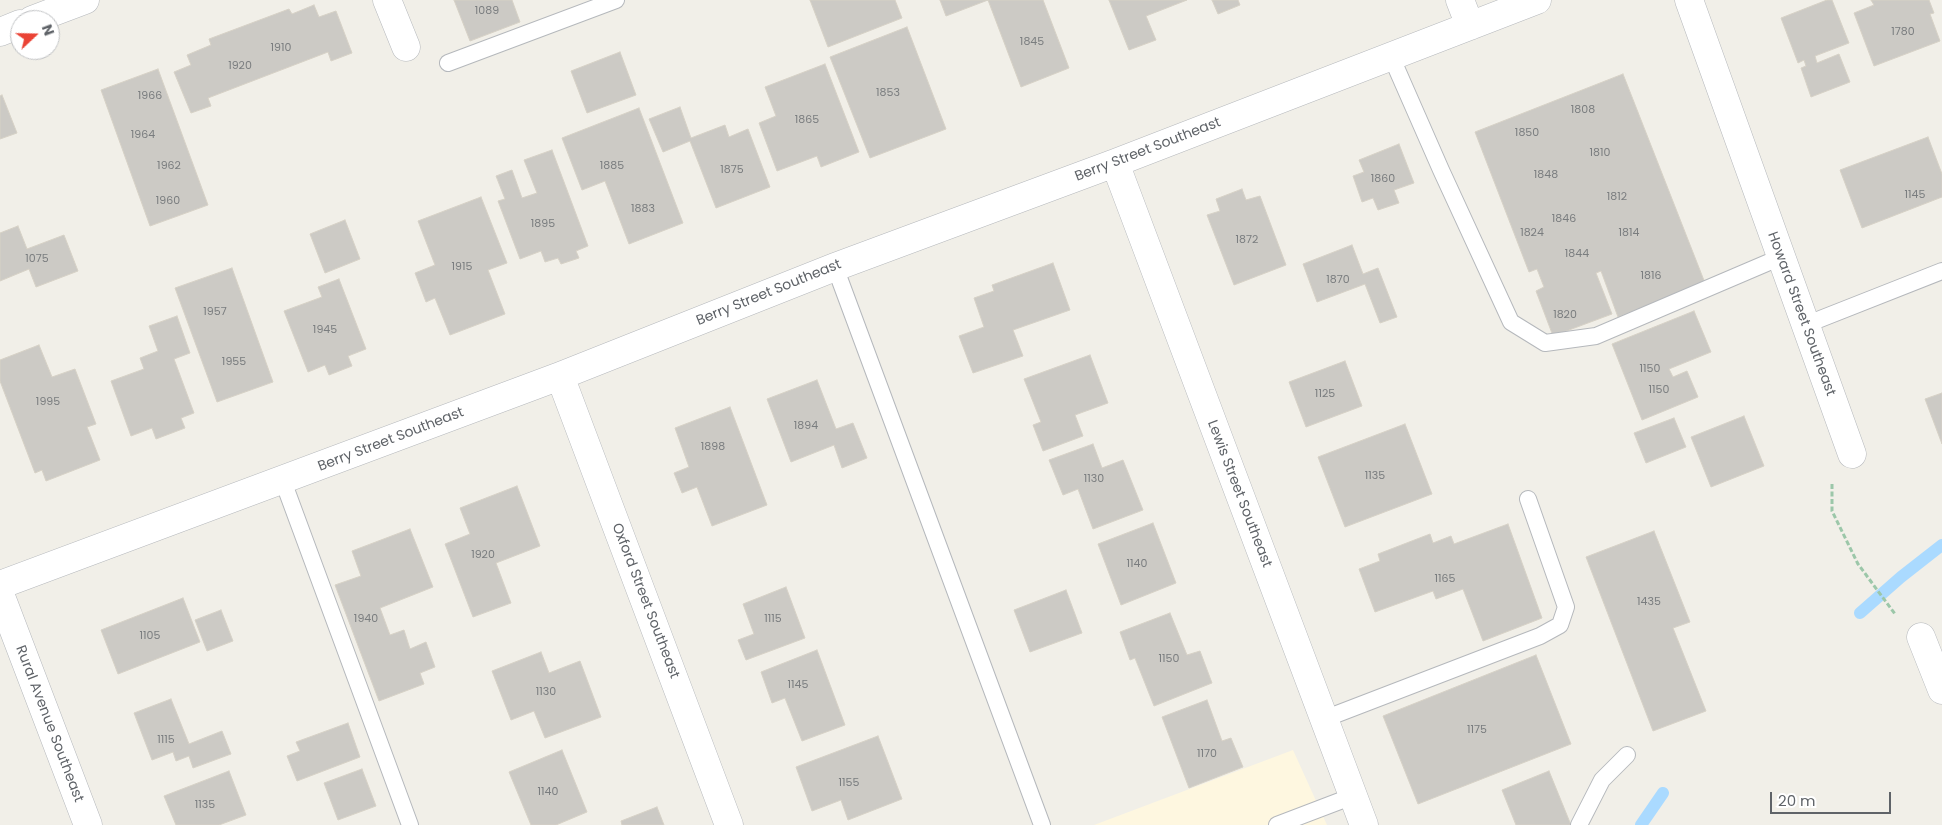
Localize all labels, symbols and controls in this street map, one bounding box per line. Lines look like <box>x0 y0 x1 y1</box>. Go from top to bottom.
house number: 1089 <box>475 4 499 18</box>
north arrow <box>10 10 60 60</box>
text: N <box>37 21 59 38</box>
house number: 1780 <box>1891 25 1915 39</box>
house number: 1845 <box>1020 35 1044 49</box>
house number: 1910 <box>271 41 291 55</box>
house number: 1920 <box>228 59 252 73</box>
house number: 1853 <box>876 86 900 100</box>
house number: 1966 <box>138 89 162 103</box>
house number: 1808 <box>1571 103 1595 117</box>
house number: 1865 <box>795 113 819 127</box>
street label: Berry Street Southeast <box>1073 114 1223 186</box>
house number: 1850 <box>1515 126 1539 140</box>
house number: 1964 <box>131 128 155 142</box>
house number: 1810 <box>1590 146 1610 160</box>
house number: 1962 <box>157 159 181 173</box>
house number: 1885 <box>600 159 624 173</box>
house number: 1875 <box>720 163 744 177</box>
house number: 1848 <box>1534 168 1558 182</box>
house number: 1860 <box>1371 172 1395 186</box>
house number: 1145 <box>1905 188 1925 202</box>
house number: 1812 <box>1607 190 1627 204</box>
house number: 1960 <box>156 194 180 208</box>
house number: 1883 <box>631 202 655 216</box>
house number: 1846 <box>1552 212 1576 226</box>
house number: 1895 <box>531 217 555 231</box>
house number: 1824 <box>1520 226 1544 240</box>
house number: 1814 <box>1619 226 1639 240</box>
street label: Howard Street Southeast <box>1763 230 1839 398</box>
house number: 1872 <box>1236 233 1258 247</box>
house number: 1844 <box>1565 247 1589 261</box>
house number: 1075 <box>25 252 49 266</box>
street label: Berry Street Southeast <box>694 256 844 330</box>
house number: 1915 <box>452 260 472 274</box>
house number: 1816 <box>1641 269 1661 283</box>
house number: 1870 <box>1326 273 1350 287</box>
house number: 1957 <box>203 305 227 319</box>
house number: 1820 <box>1553 308 1577 322</box>
house number: 1945 <box>313 323 337 337</box>
house number: 1955 <box>222 355 246 369</box>
house number: 1150 <box>1640 362 1660 376</box>
house number: 1150 <box>1649 383 1669 397</box>
house number: 1125 <box>1315 387 1335 401</box>
house number: 1995 <box>36 395 60 409</box>
street label: Berry Street Southeast <box>316 404 466 476</box>
street label: Lewis Street Southeast <box>1203 418 1275 570</box>
house number: 1894 <box>794 419 818 433</box>
house number: 1898 <box>701 440 725 454</box>
house number: 1135 <box>1365 469 1385 483</box>
house number: 1130 <box>1084 472 1104 486</box>
street label: Oxford Street Southeast <box>608 521 682 681</box>
house number: 1920 <box>471 548 495 562</box>
house number: 1140 <box>1127 557 1147 571</box>
house number: 1165 <box>1435 572 1455 586</box>
house number: 1435 <box>1637 595 1661 609</box>
house number: 1940 <box>354 612 378 626</box>
house number: 1115 <box>764 612 782 626</box>
house number: 1105 <box>140 629 160 643</box>
street label: Rural Avenue Southeast <box>11 643 87 805</box>
house number: 1150 <box>1159 652 1179 666</box>
house number: 1145 <box>788 678 808 692</box>
house number: 1130 <box>536 685 556 699</box>
house number: 1175 <box>1467 723 1487 737</box>
house number: 1115 <box>157 733 175 747</box>
house number: 1170 <box>1197 747 1217 761</box>
house number: 1155 <box>839 776 859 790</box>
scale bar <box>1772 782 1893 814</box>
house number: 1140 <box>538 785 558 799</box>
text: 20 m <box>1778 790 1816 811</box>
house number: 1135 <box>195 798 215 812</box>

